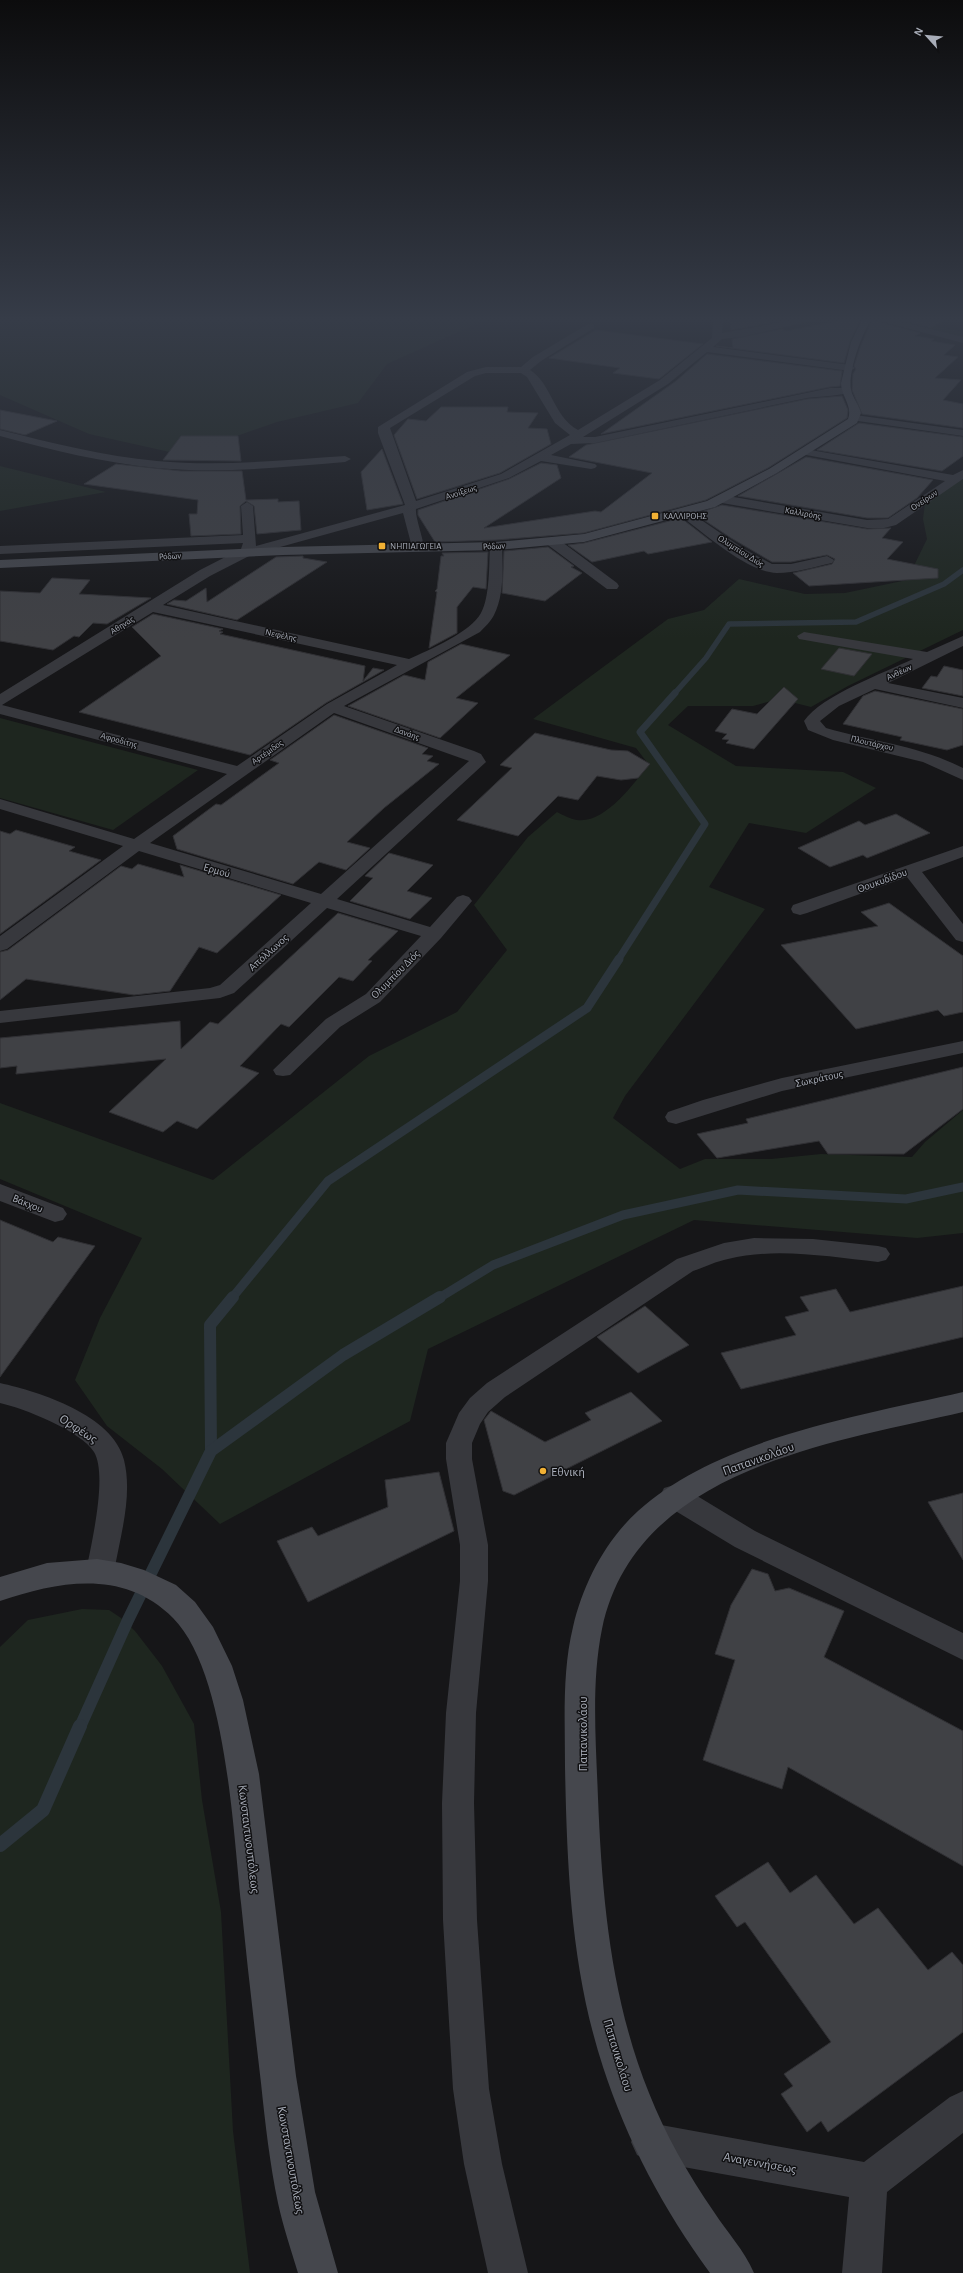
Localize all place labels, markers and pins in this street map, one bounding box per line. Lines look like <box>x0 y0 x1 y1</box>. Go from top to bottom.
marker: ΚΑΛΛΙΡΟΗΣ <box>650 511 660 521</box>
place label: ΚΑΛΛΙΡΟΗΣ <box>663 512 707 521</box>
marker: ΝΗΠΙΑΓΩΓΕΙΑ <box>377 541 387 551</box>
place label: ΝΗΠΙΑΓΩΓΕΙΑ <box>390 542 441 551</box>
marker: Εθνική <box>538 1466 548 1476</box>
place label: Εθνική <box>551 1466 585 1479</box>

